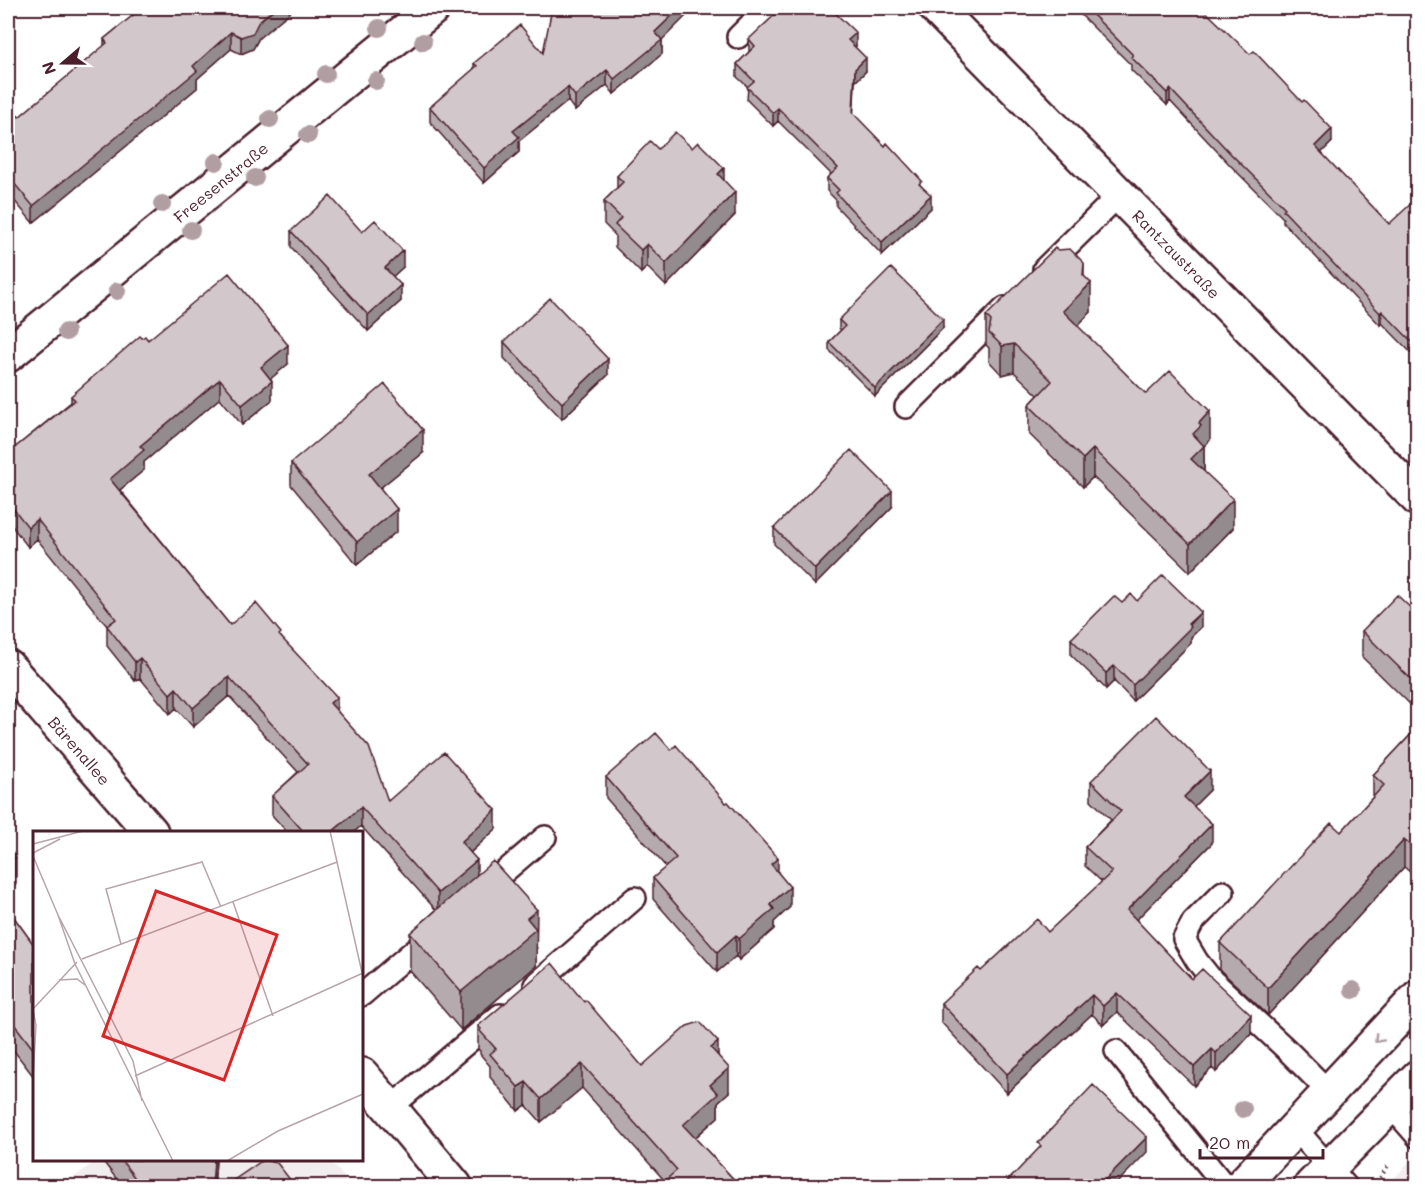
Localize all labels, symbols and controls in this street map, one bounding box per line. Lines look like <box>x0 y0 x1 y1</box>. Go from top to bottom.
north arrow <box>33 33 93 93</box>
text: N <box>36 59 60 78</box>
street label: Freesenstraße <box>169 137 272 227</box>
street label: Rantzaustraße <box>1129 204 1225 302</box>
street label: Bärenallee <box>44 711 116 789</box>
inset map <box>33 831 363 1161</box>
one-way arrow <box>1374 1032 1385 1043</box>
scale bar <box>1200 1122 1323 1160</box>
text: 20 m <box>1209 1130 1250 1154</box>

